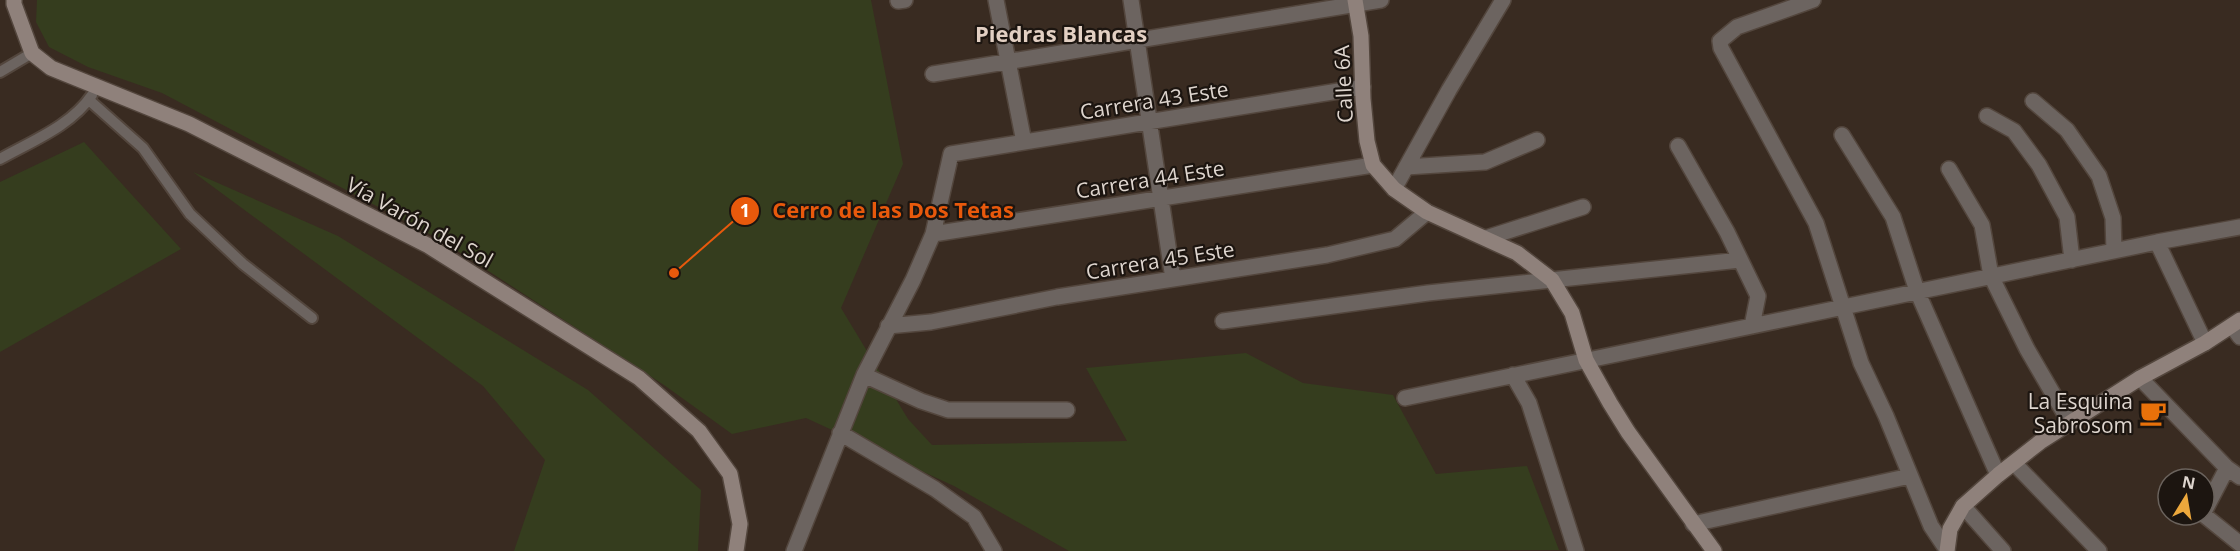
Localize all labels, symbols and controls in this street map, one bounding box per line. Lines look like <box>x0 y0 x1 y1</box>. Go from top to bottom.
district label: Piedras Blancas <box>975 18 1147 48</box>
street label: Calle 6A <box>1327 44 1359 124</box>
street label: Carrera 43 Este <box>1078 74 1230 126</box>
street label: Carrera 44 Este <box>1074 153 1226 205</box>
street label: Vía Varón del Sol <box>342 170 498 274</box>
callout: Cerro de las Dos Tetas <box>730 191 1026 231</box>
text: Cerro de las Dos Tetas <box>772 194 1014 224</box>
text: 1 <box>740 198 750 222</box>
street label: Carrera 45 Este <box>1084 234 1236 286</box>
place label: La Esquina Sabrosom <box>2028 387 2133 439</box>
cafe icon: La Esquina Sabrosom <box>2138 398 2168 428</box>
north arrow <box>2156 467 2216 527</box>
text: N <box>2180 470 2197 494</box>

